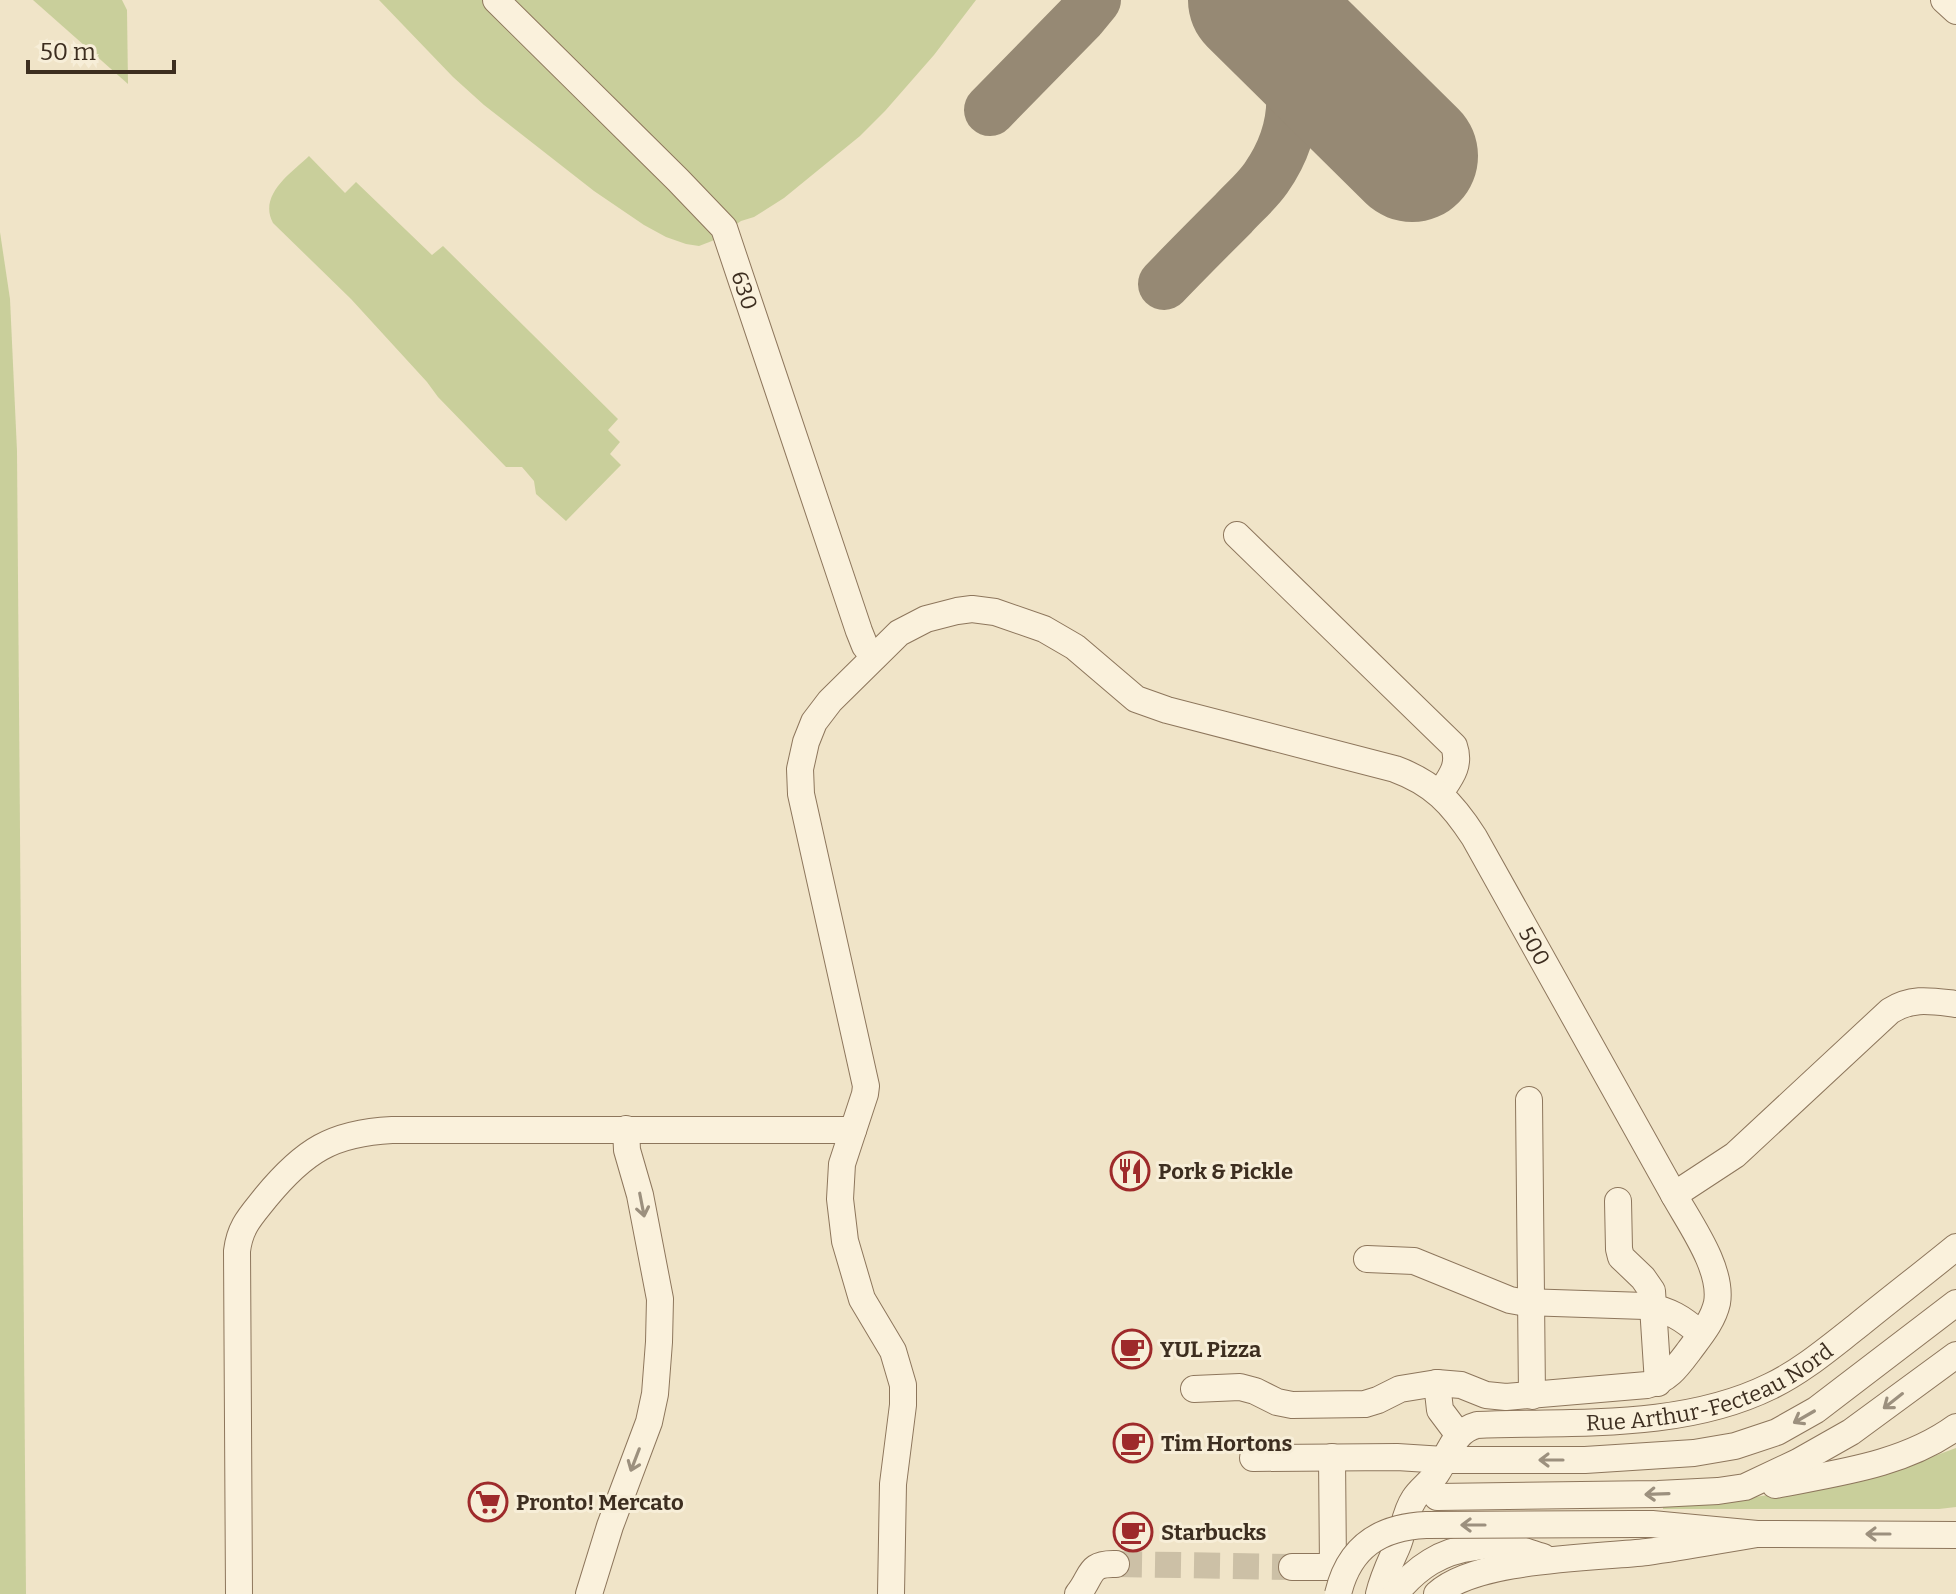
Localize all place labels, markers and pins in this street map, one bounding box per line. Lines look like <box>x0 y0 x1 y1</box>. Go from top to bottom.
restaurant icon: Pork & Pickle <box>1109 1150 1151 1192</box>
place label: Pork & Pickle <box>1158 1158 1293 1185</box>
cafe icon: YUL Pizza <box>1111 1328 1153 1370</box>
place label: YUL Pizza <box>1160 1336 1262 1363</box>
cafe icon: Tim Hortons <box>1112 1422 1154 1464</box>
place label: Tim Hortons <box>1161 1430 1293 1457</box>
supermarket icon: Pronto! Mercato <box>467 1481 509 1523</box>
place label: Pronto! Mercato <box>516 1489 684 1516</box>
cafe icon: Starbucks <box>1112 1511 1154 1553</box>
place label: Starbucks <box>1161 1519 1267 1546</box>

